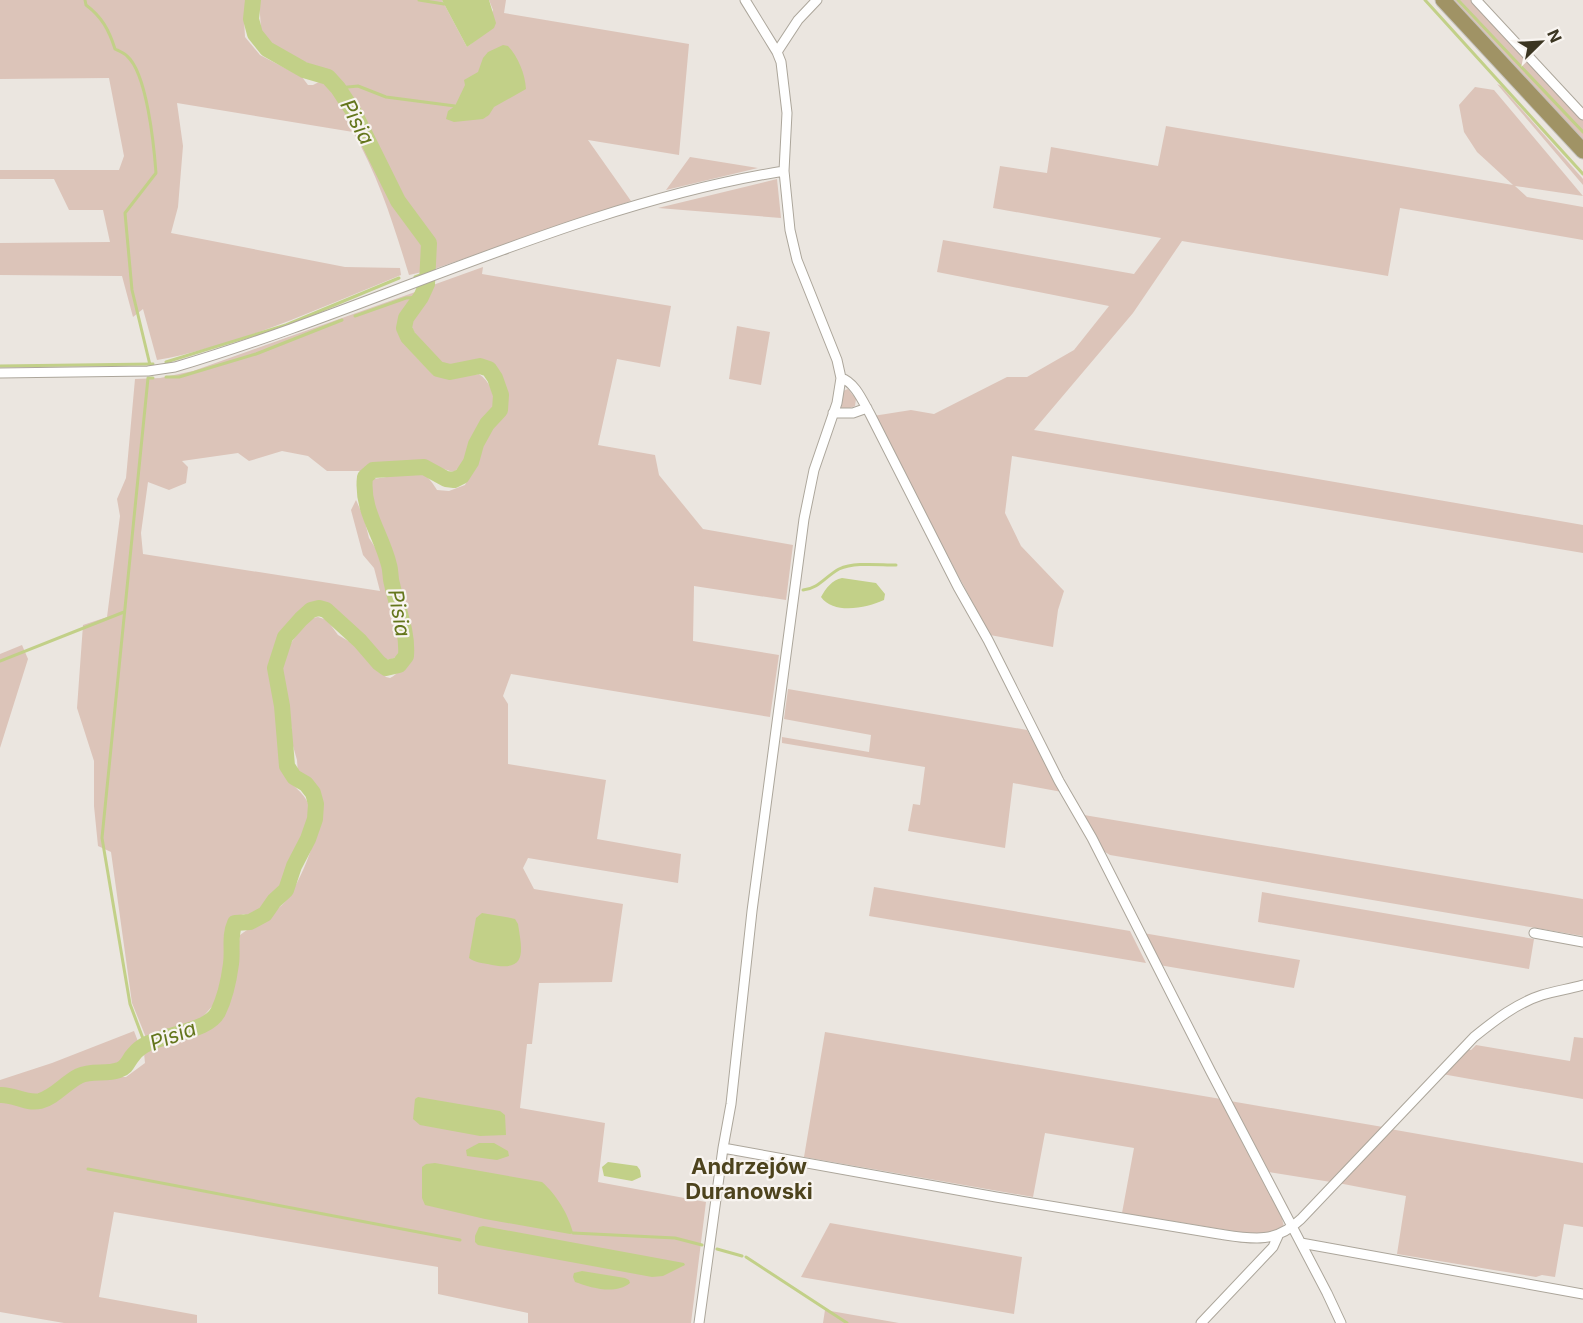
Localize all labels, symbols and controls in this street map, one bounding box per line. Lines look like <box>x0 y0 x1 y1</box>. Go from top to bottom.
north arrow <box>1511 12 1571 72</box>
text: N <box>1543 26 1566 46</box>
water label: Pisia <box>335 95 380 149</box>
water label: Pisia <box>383 587 416 639</box>
water label: Pisia <box>146 1015 200 1056</box>
district label: Andrzejów Duranowski <box>685 1153 813 1204</box>

